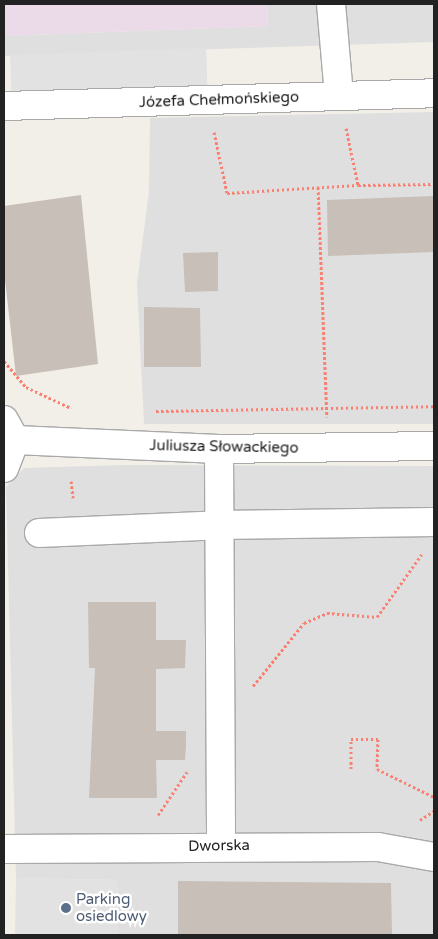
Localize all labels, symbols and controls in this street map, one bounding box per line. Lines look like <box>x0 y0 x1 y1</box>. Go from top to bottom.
street label: Józefa Chełmońskiego <box>139 88 299 112</box>
street label: Juliusza Słowackiego <box>149 437 299 457</box>
street label: Dworska <box>188 836 250 856</box>
place label: Parking osiedlowy <box>76 890 147 925</box>
marker: Parking osiedlowy <box>60 902 72 914</box>

